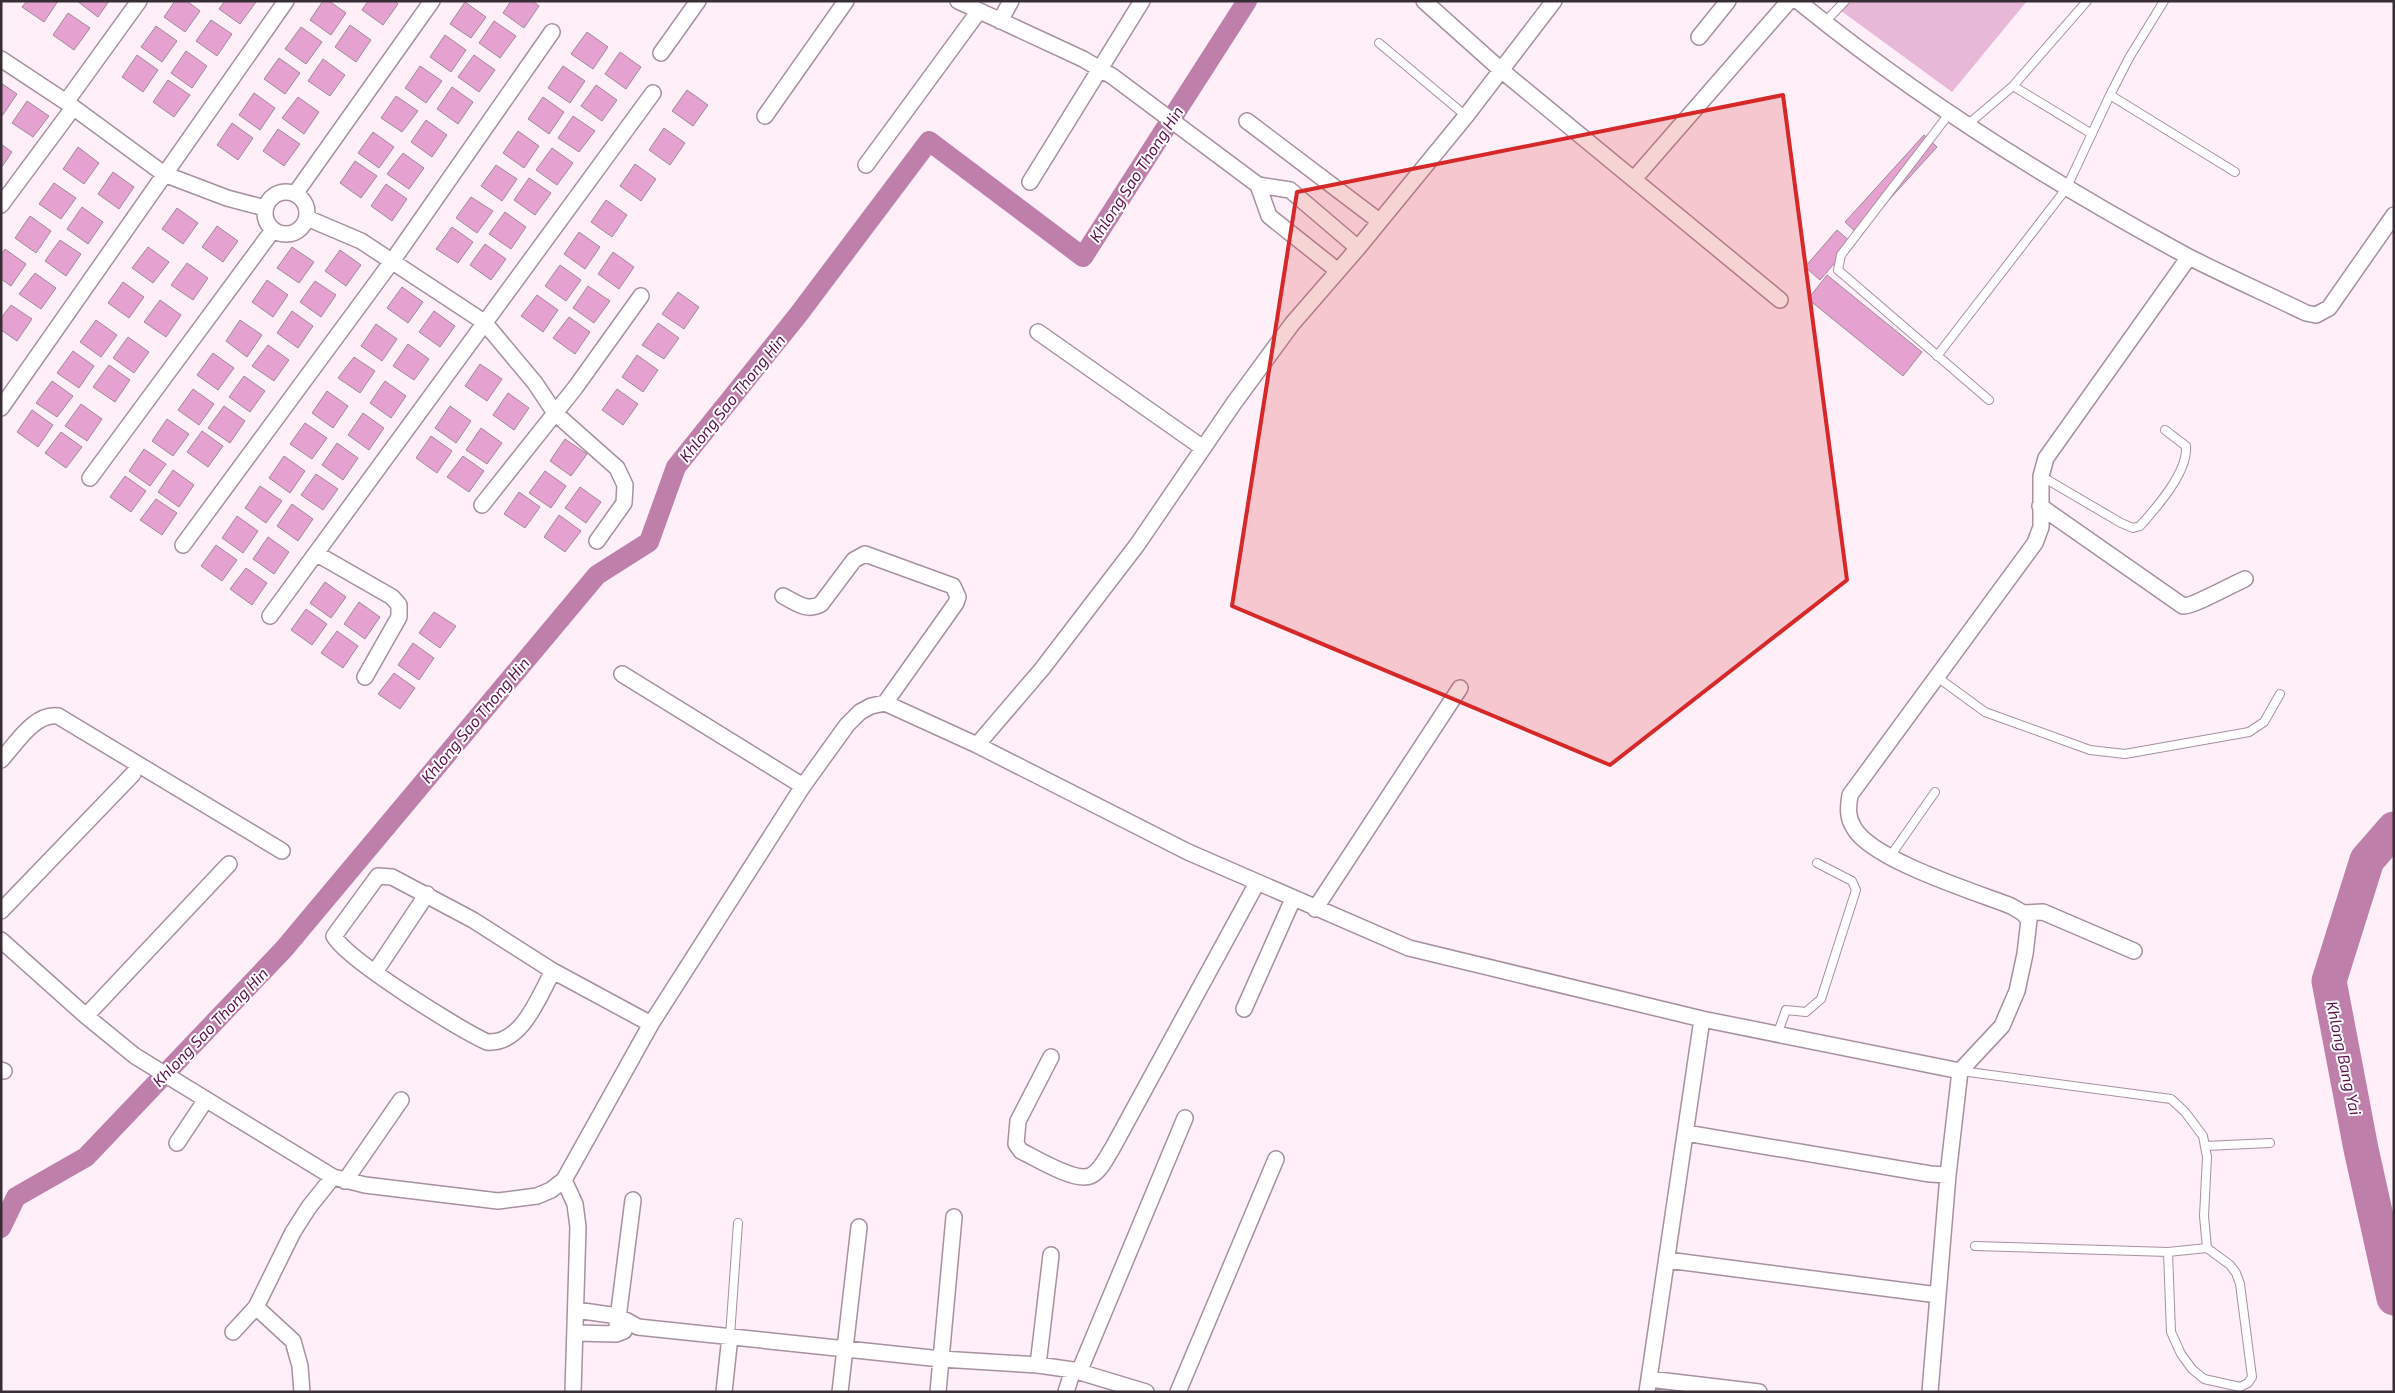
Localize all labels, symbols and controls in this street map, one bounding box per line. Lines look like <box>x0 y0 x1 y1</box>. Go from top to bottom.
water label: Khlong Sao Thong Hin <box>1085 102 1187 245</box>
water label: Khlong Sao Thong Hin <box>674 330 789 465</box>
water label: Khlong Sao Thong Hin <box>417 653 533 786</box>
water label: Khlong Sao Thong Hin <box>148 963 271 1090</box>
water label: Khlong Bang Yai <box>2323 999 2366 1117</box>

